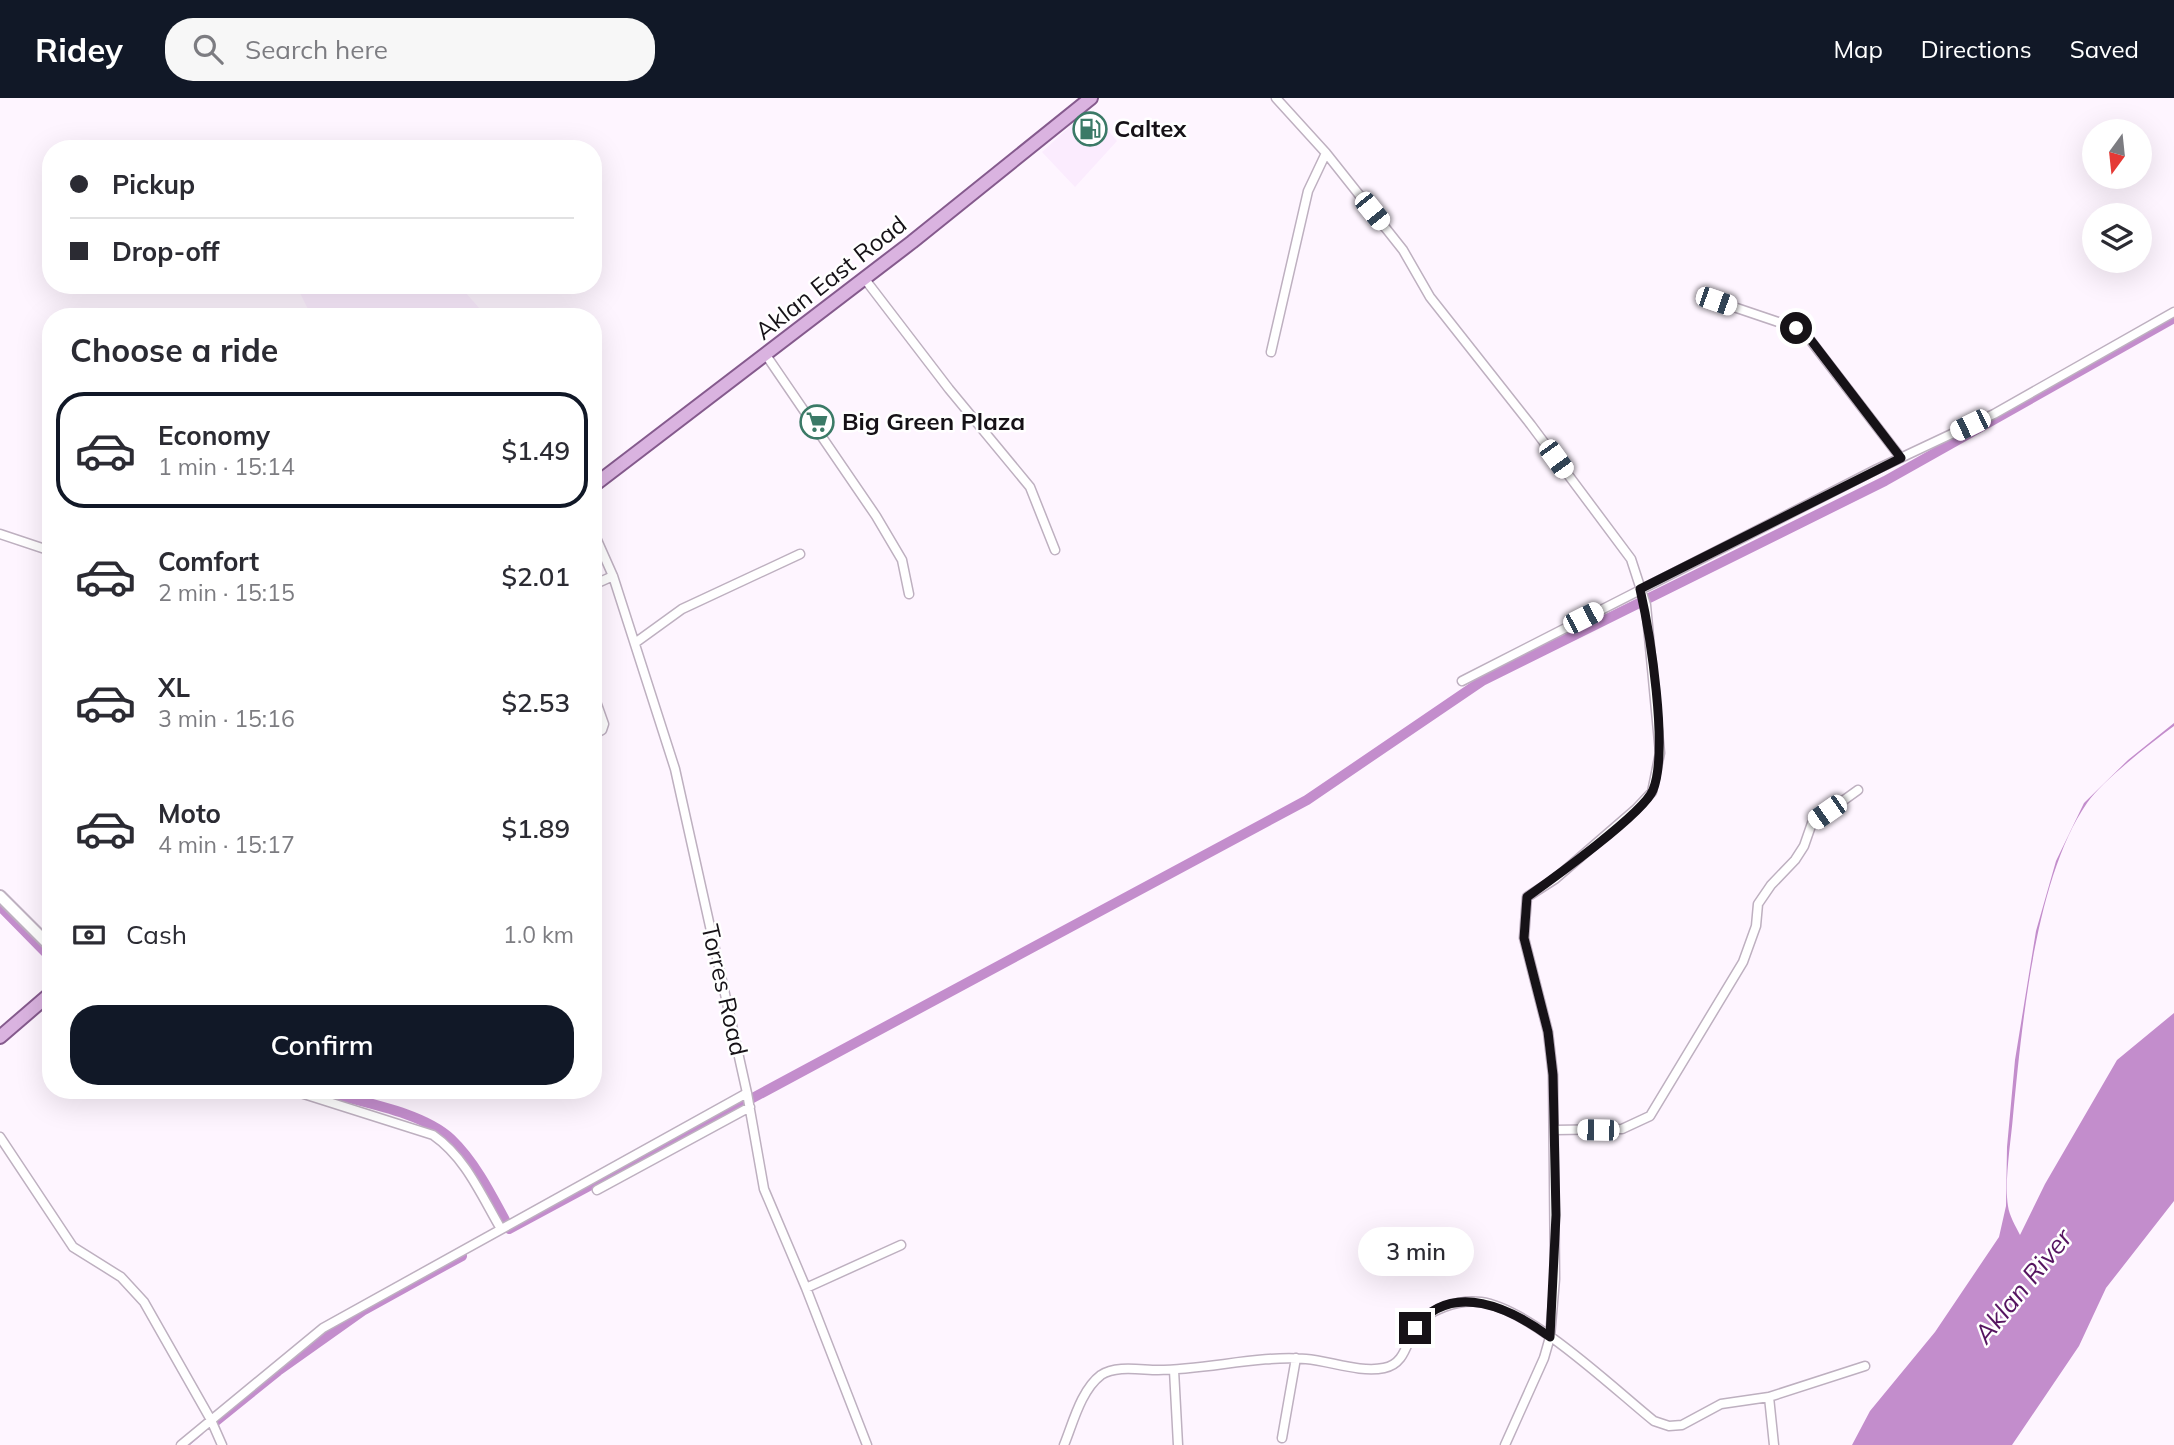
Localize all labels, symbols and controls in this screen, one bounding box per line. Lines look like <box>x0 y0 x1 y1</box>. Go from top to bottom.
search box <box>165 18 655 81</box>
text: Ridey <box>35 29 123 70</box>
icon: search <box>189 30 227 68</box>
text: Search here <box>245 33 388 66</box>
text: Map <box>1833 34 1883 64</box>
text: Directions <box>1921 34 2032 64</box>
text: Saved <box>2070 34 2139 64</box>
fuel station icon: Caltex <box>1071 110 1109 148</box>
place label: Caltex <box>1114 113 1187 143</box>
north arrow <box>2082 119 2152 189</box>
map controls <box>2082 119 2152 273</box>
text: Pickup <box>112 168 195 201</box>
car <box>1351 188 1394 234</box>
button: layers <box>2082 203 2152 273</box>
street label: Aklan East Road <box>749 209 912 346</box>
text: Drop-off <box>112 235 219 268</box>
car <box>1693 284 1740 318</box>
route start <box>1780 312 1812 344</box>
text: Choose a ride <box>70 330 278 370</box>
supermarket icon: Big Green Plaza <box>798 403 836 441</box>
place label: Big Green Plaza <box>842 406 1025 436</box>
car <box>1947 406 1994 444</box>
icon: car <box>74 419 137 482</box>
text: Economy <box>158 419 270 452</box>
text: $1.49 <box>501 434 570 467</box>
car <box>1536 436 1577 482</box>
text: 1 min · 15:14 <box>158 452 295 481</box>
icon: car <box>74 545 137 608</box>
text: Comfort <box>158 545 259 578</box>
text: $2.01 <box>501 560 570 593</box>
text: 2 min · 15:15 <box>158 578 295 607</box>
car <box>1560 599 1607 637</box>
icon: car <box>74 671 137 734</box>
text: XL <box>158 671 190 704</box>
text: $2.53 <box>501 686 570 719</box>
text: 3 min · 15:16 <box>158 704 295 733</box>
car <box>1804 791 1851 833</box>
icon: car <box>74 797 137 860</box>
text: Moto <box>158 797 221 830</box>
text: $1.89 <box>501 812 570 845</box>
text: 4 min · 15:17 <box>158 830 295 859</box>
icon: cash <box>70 916 108 954</box>
text: Cash <box>126 918 187 951</box>
text: 1.0 km <box>503 920 574 949</box>
street label: Torres Road <box>695 921 755 1058</box>
button: Confirm <box>70 1005 574 1085</box>
car <box>1577 1119 1620 1141</box>
water label: Aklan River <box>1966 1221 2080 1350</box>
callout: 3 min <box>1357 1226 1473 1276</box>
text: 3 min <box>1386 1237 1446 1266</box>
route end <box>1399 1312 1431 1344</box>

